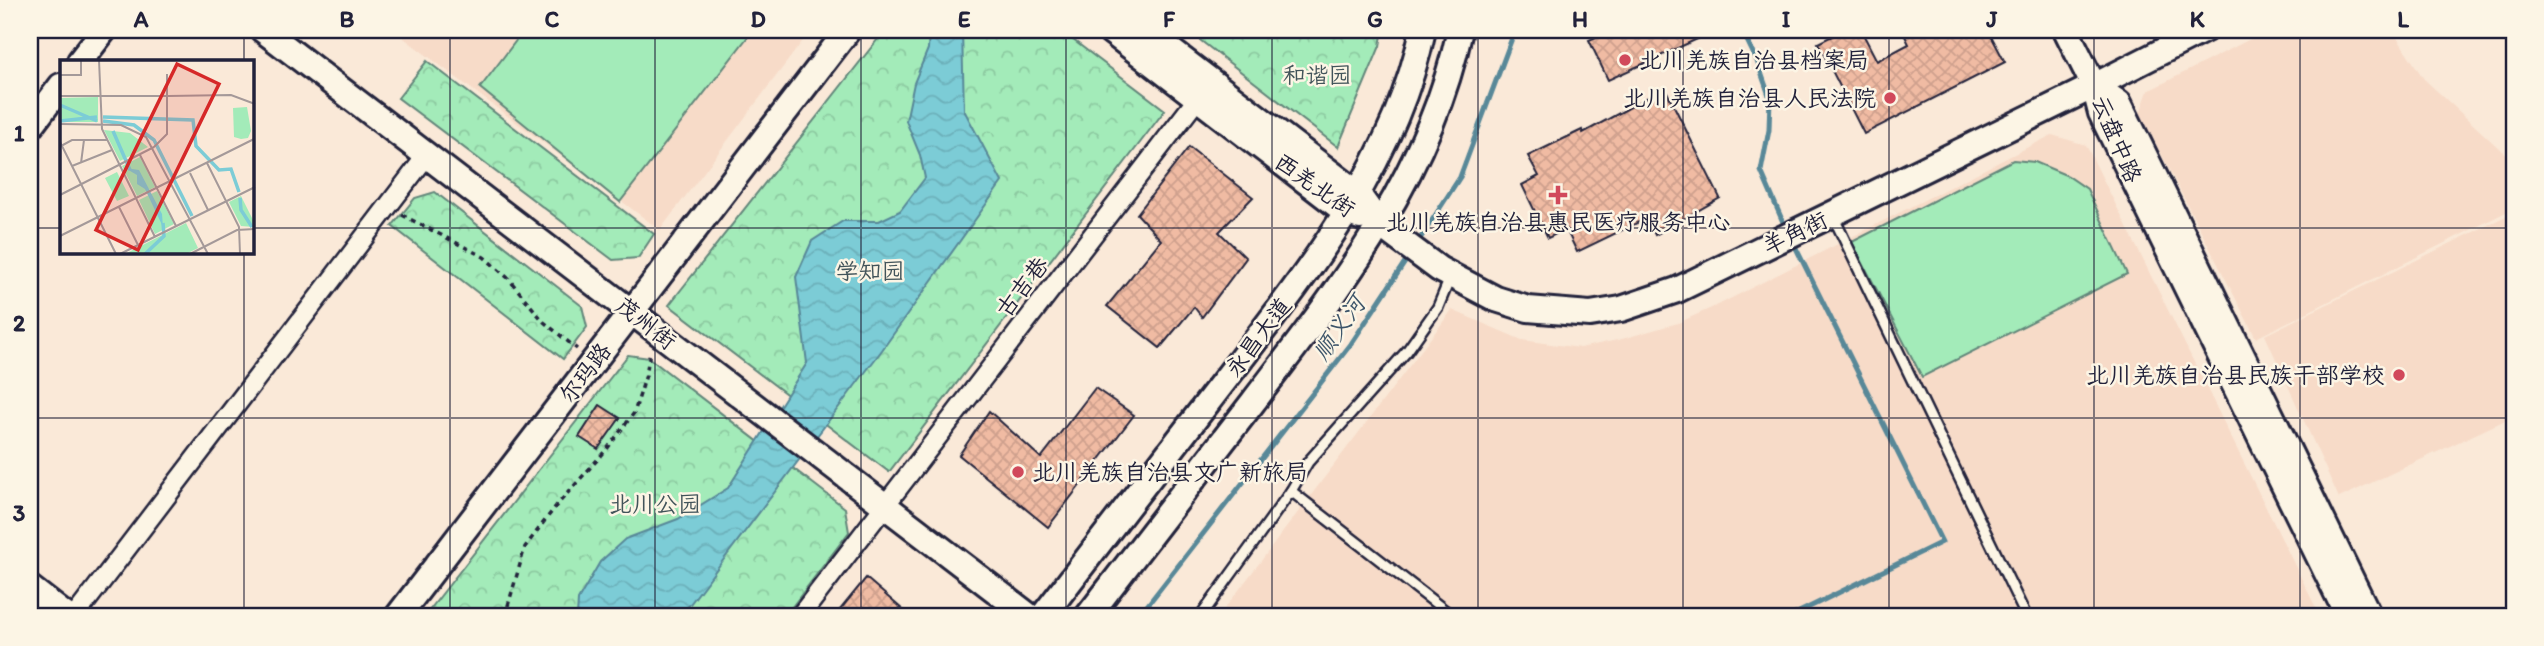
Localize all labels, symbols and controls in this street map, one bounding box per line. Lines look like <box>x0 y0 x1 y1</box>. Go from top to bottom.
text: A <box>133 5 149 33</box>
text: B <box>340 5 355 33</box>
text: C <box>545 5 560 33</box>
text: D <box>750 5 766 33</box>
text: E <box>958 5 971 33</box>
text: F <box>1163 5 1176 33</box>
text: G <box>1367 5 1383 33</box>
text: H <box>1572 5 1588 33</box>
text: I <box>1782 5 1791 33</box>
text: J <box>1985 5 1998 33</box>
text: K <box>2190 5 2205 33</box>
text: L <box>2397 5 2409 33</box>
place label: 北川羌族自治县档案局 <box>1639 46 1869 74</box>
marker: 北川羌族自治县档案局 <box>1617 52 1633 68</box>
inset map <box>60 60 254 254</box>
park label: 和谐园 <box>1283 61 1352 89</box>
place label: 北川羌族自治县人民法院 <box>1623 84 1876 112</box>
marker: 北川羌族自治县人民法院 <box>1882 90 1898 106</box>
street label: 云盘中路 <box>2086 91 2148 187</box>
text: 1 <box>14 119 25 147</box>
street label: 西羌北街 <box>1269 147 1361 223</box>
marker: 北川羌族自治县惠民医疗服务中心 <box>1548 185 1568 205</box>
street label: 羊角街 <box>1758 205 1832 261</box>
place label: 北川羌族自治县惠民医疗服务中心 <box>1386 208 1731 236</box>
street label: 古吉巷 <box>990 250 1055 323</box>
park label: 学知园 <box>836 257 905 285</box>
water label: 顺义河 <box>1306 287 1373 366</box>
street label: 茂州街 <box>610 291 682 355</box>
street label: 永昌大道 <box>1219 292 1297 382</box>
text: 2 <box>13 309 26 337</box>
street label: 尔玛路 <box>553 337 617 409</box>
place label: 北川羌族自治县民族干部学校 <box>2086 361 2385 389</box>
marker: 北川羌族自治县民族干部学校 <box>2391 367 2407 383</box>
place label: 北川羌族自治县文广新旅局 <box>1032 458 1308 486</box>
marker: 北川羌族自治县文广新旅局 <box>1010 464 1026 480</box>
park label: 北川公园 <box>609 490 701 518</box>
text: 3 <box>13 499 26 527</box>

